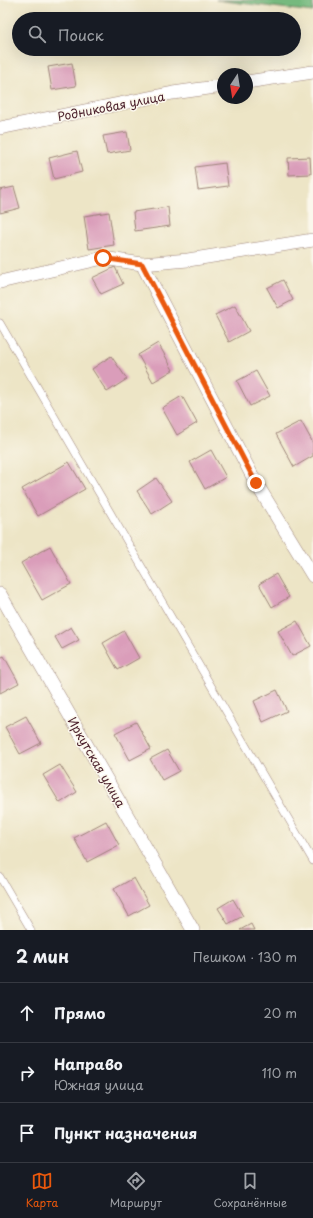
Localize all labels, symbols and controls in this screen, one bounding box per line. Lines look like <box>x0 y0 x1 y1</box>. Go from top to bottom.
search box <box>12 12 301 56</box>
icon: search <box>26 23 48 45</box>
text: Поиск <box>58 23 104 46</box>
north arrow <box>217 68 253 104</box>
street label: Родниковая улица <box>56 87 167 125</box>
route start <box>94 249 112 267</box>
route end <box>247 474 265 492</box>
street label: Иркутская улица <box>64 713 130 811</box>
text: 2 мин <box>16 943 69 969</box>
text: Пешком · 130 m <box>193 947 297 966</box>
text: Прямо <box>54 1001 105 1024</box>
icon: ahead <box>16 1002 38 1024</box>
text: 20 m <box>263 1003 297 1022</box>
text: Направо <box>54 1052 123 1075</box>
icon: right <box>16 1062 38 1084</box>
text: 110 m <box>262 1063 297 1082</box>
text: Южная улица <box>54 1075 143 1094</box>
text: Пункт назначения <box>54 1121 197 1144</box>
icon: arrive <box>16 1122 38 1144</box>
tab: Карта <box>26 1170 58 1211</box>
tab: Маршрут <box>110 1170 162 1211</box>
tab: Сохранённые <box>214 1170 287 1211</box>

